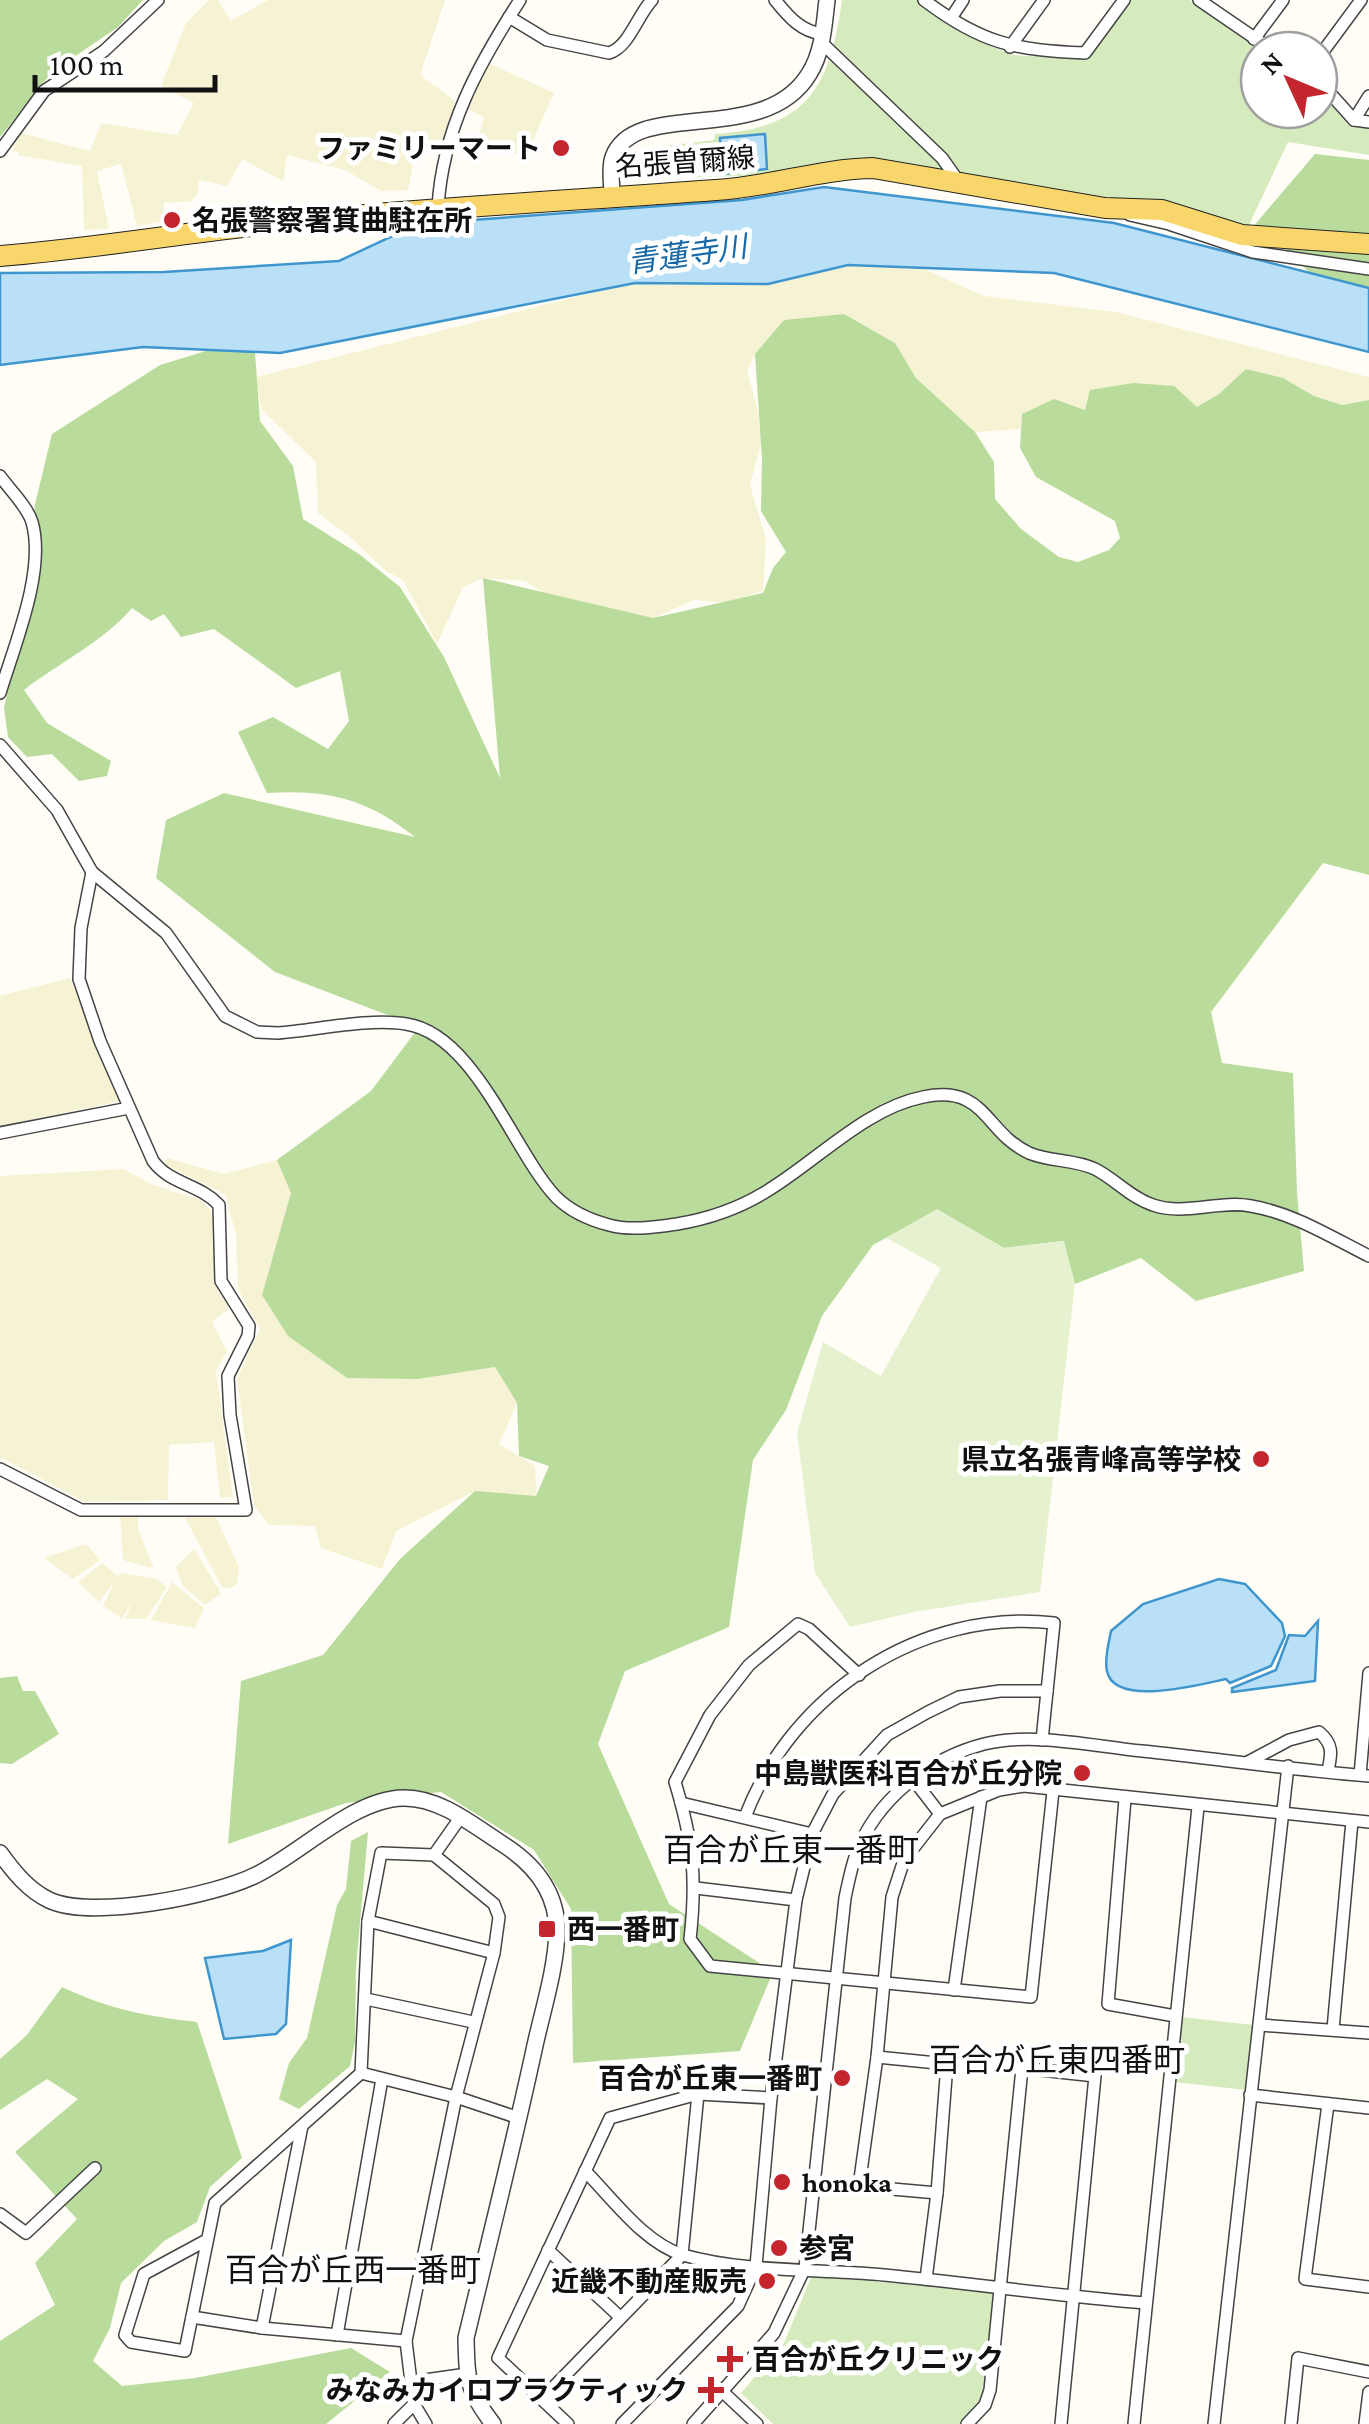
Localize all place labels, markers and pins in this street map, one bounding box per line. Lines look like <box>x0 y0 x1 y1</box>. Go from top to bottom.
place label: ファミリーマート <box>317 133 541 164</box>
marker: ファミリーマート <box>550 137 572 159</box>
place label: 名張警察署箕曲駐在所 <box>192 205 472 236</box>
marker: 名張警察署箕曲駐在所 <box>161 209 183 231</box>
place label: 県立名張青峰高等学校 <box>961 1444 1241 1475</box>
marker: 県立名張青峰高等学校 <box>1250 1448 1272 1470</box>
place label: 中島獣医科百合が丘分院 <box>754 1758 1062 1789</box>
marker: 中島獣医科百合が丘分院 <box>1071 1762 1093 1784</box>
place label: 西一番町 <box>567 1914 679 1945</box>
marker: 西一番町 <box>536 1918 558 1940</box>
place label: 百合が丘東一番町 <box>598 2063 822 2094</box>
marker: 百合が丘東一番町 <box>831 2067 853 2089</box>
place label: honoka <box>802 2167 892 2198</box>
marker: honoka <box>771 2171 793 2193</box>
place label: 参宮 <box>799 2233 855 2264</box>
marker: 参宮 <box>768 2237 790 2259</box>
place label: 近畿不動産販売 <box>551 2266 747 2297</box>
marker: 近畿不動産販売 <box>756 2270 778 2292</box>
place label: 百合が丘クリニック <box>752 2344 1004 2375</box>
marker: 百合が丘クリニック <box>717 2346 743 2372</box>
place label: みなみカイロプラクティック <box>326 2375 688 2406</box>
marker: みなみカイロプラクティック <box>698 2377 724 2403</box>

